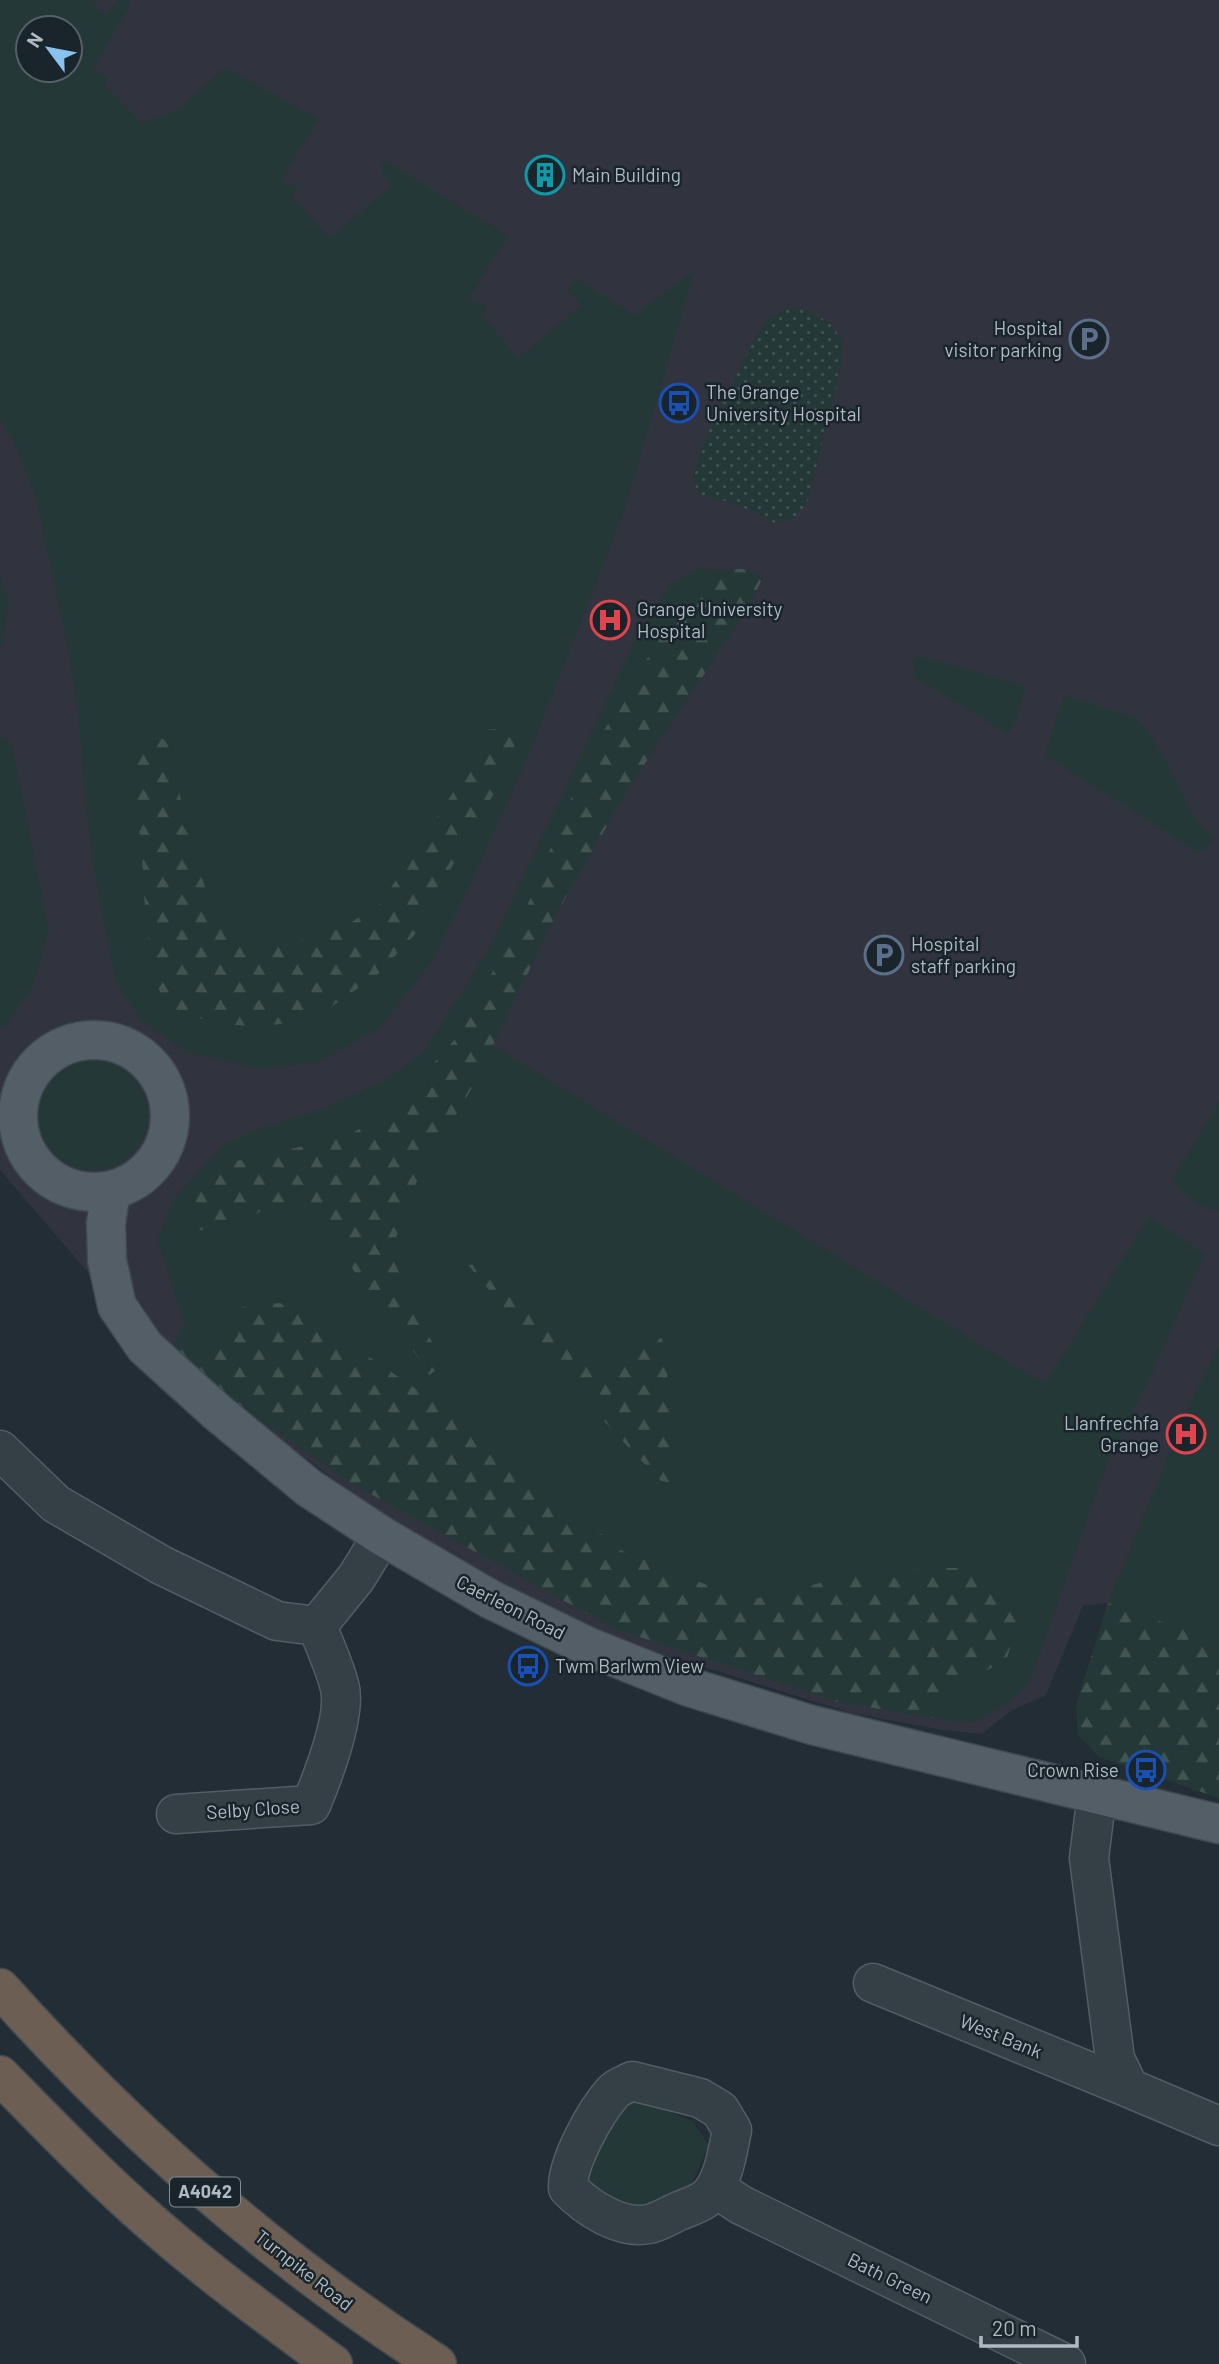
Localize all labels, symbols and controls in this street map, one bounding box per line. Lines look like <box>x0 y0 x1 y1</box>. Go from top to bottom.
north arrow <box>14 14 84 84</box>
text: N <box>21 28 47 51</box>
building icon: Main Building <box>524 154 566 196</box>
place label: Main Building <box>572 163 681 186</box>
place label: Hospital visitor parking <box>945 316 1062 361</box>
parking icon: Hospital visitor parking <box>1068 318 1110 360</box>
place label: The Grange University Hospital <box>706 380 861 425</box>
bus stop icon: The Grange University Hospital <box>658 382 700 424</box>
place label: Grange University Hospital <box>637 597 783 642</box>
hospital icon: Grange University Hospital <box>589 599 631 641</box>
place label: Hospital staff parking <box>911 932 1016 977</box>
parking icon: Hospital staff parking <box>863 934 905 976</box>
place label: Llanfrechfa Grange <box>1064 1411 1159 1456</box>
hospital icon: Llanfrechfa Grange <box>1165 1413 1207 1455</box>
street label: Caerleon Road <box>453 1569 569 1644</box>
bus stop icon: Twm Barlwm View <box>507 1645 549 1687</box>
place label: Twm Barlwm View <box>555 1654 704 1677</box>
bus stop icon: Crown Rise <box>1125 1749 1167 1791</box>
place label: Crown Rise <box>1027 1758 1119 1781</box>
street label: Selby Close <box>205 1794 301 1823</box>
street label: West Bank <box>957 2009 1046 2062</box>
road number: A4042 <box>170 2178 240 2206</box>
street label: Turnpike Road <box>251 2224 358 2315</box>
street label: Bath Green <box>844 2247 936 2308</box>
scale bar <box>981 2304 1077 2348</box>
text: 20 m <box>992 2315 1037 2340</box>

